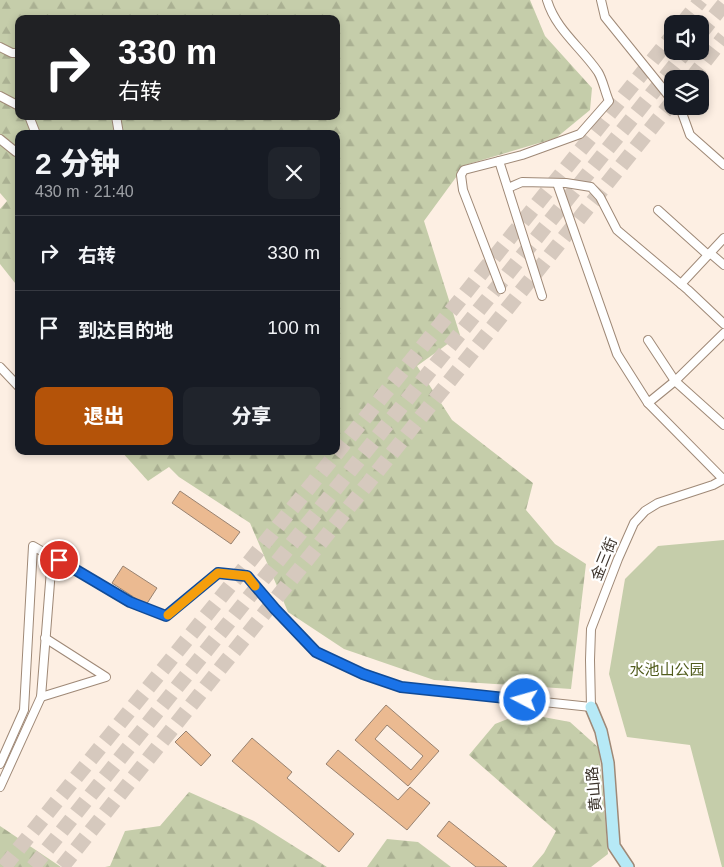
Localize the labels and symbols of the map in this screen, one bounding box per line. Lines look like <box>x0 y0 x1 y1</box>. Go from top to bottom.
street label: 金三街 <box>587 535 620 583</box>
pin <box>38 539 80 581</box>
park label: 水池山公园 <box>629 661 705 678</box>
position arrow <box>498 673 550 725</box>
street label: 黄山路 <box>583 766 604 812</box>

